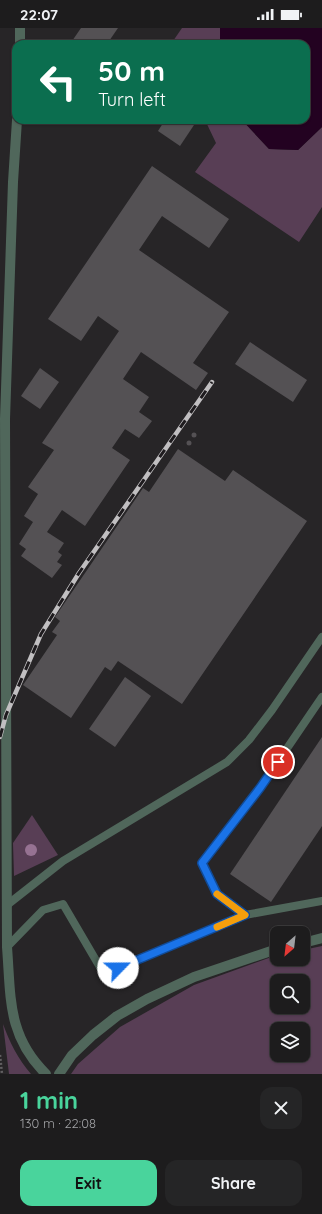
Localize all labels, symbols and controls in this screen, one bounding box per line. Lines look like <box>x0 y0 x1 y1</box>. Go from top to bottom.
text: 22:07 <box>20 5 58 24</box>
text: 50 m <box>98 53 165 88</box>
icon: left <box>32 56 84 108</box>
text: Turn left <box>98 88 166 111</box>
pin <box>261 745 295 779</box>
icon: arrive <box>267 751 289 773</box>
north arrow <box>270 926 310 966</box>
map controls <box>270 926 310 1062</box>
position arrow <box>97 947 139 989</box>
button: search <box>270 974 310 1014</box>
button: layers <box>270 1022 310 1062</box>
text: 1 min <box>20 1085 78 1115</box>
button: close <box>260 1087 302 1129</box>
text: 130 m · 22:08 <box>20 1115 96 1131</box>
button: Exit <box>20 1160 157 1206</box>
button: Share <box>165 1160 302 1206</box>

